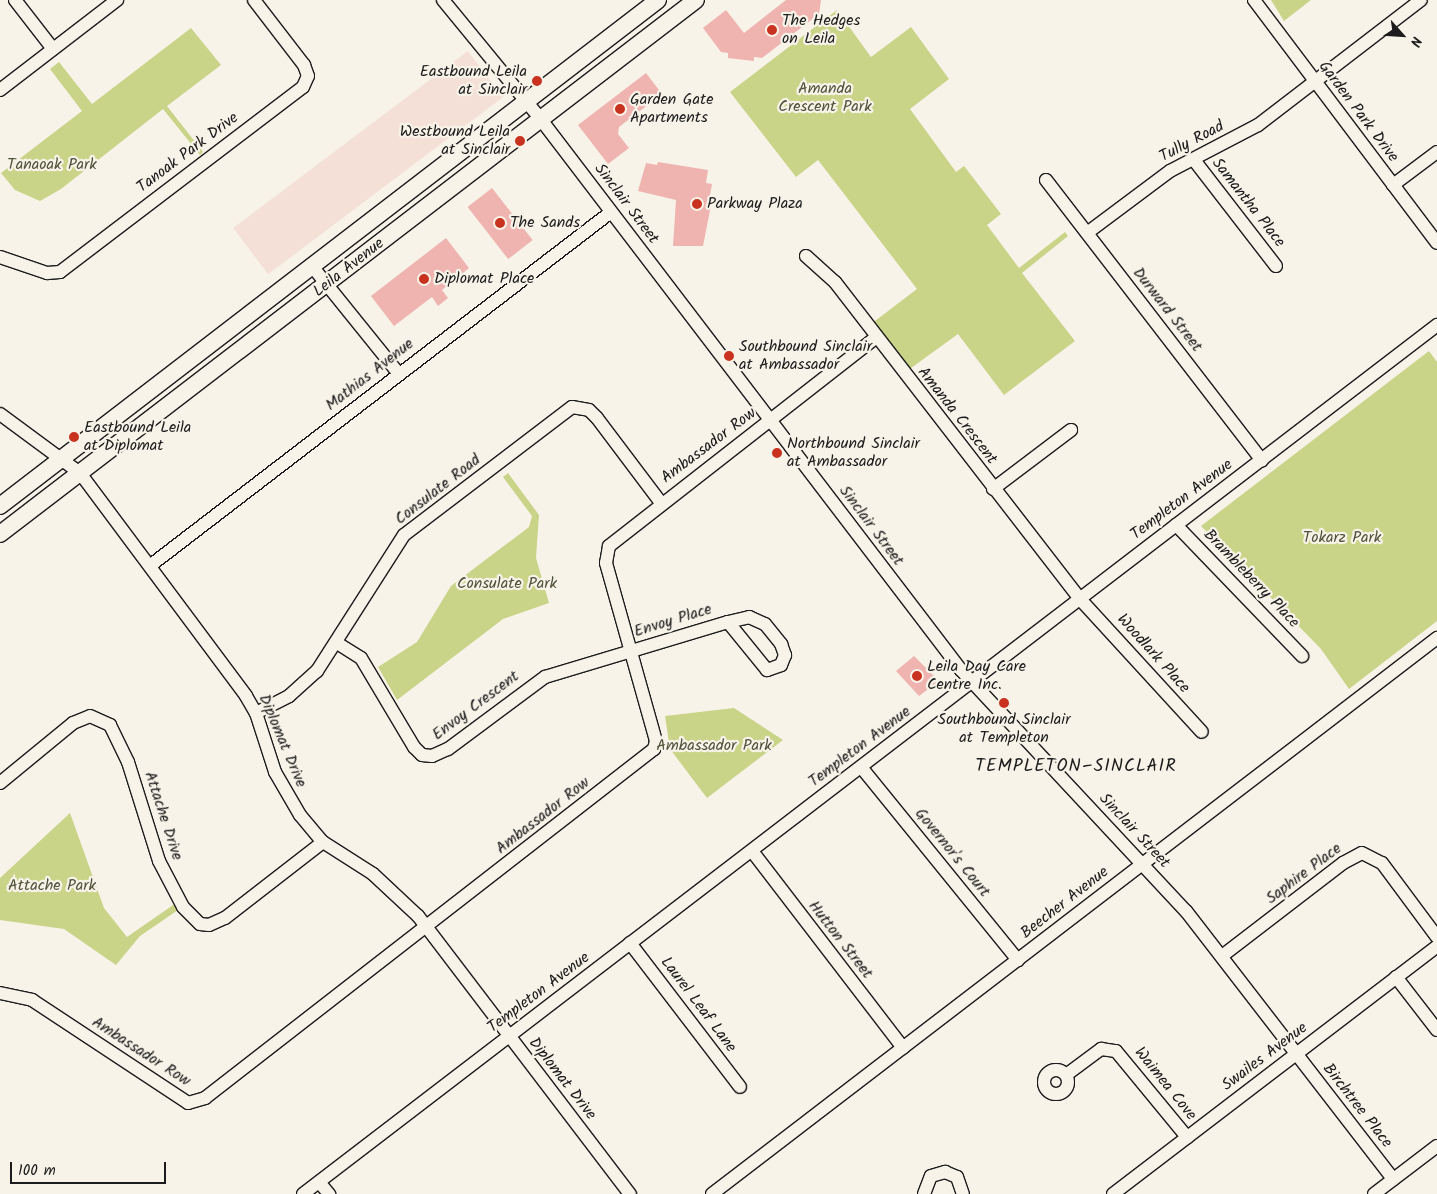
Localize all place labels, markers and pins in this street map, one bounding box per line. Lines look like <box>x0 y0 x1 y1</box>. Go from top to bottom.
place label: The Hedges on Leila <box>782 11 860 49</box>
marker: The Hedges on Leila <box>766 24 778 36</box>
place label: Eastbound Leila at Sinclair <box>420 62 527 100</box>
marker: Eastbound Leila at Sinclair <box>531 75 543 87</box>
place label: Garden Gate Apartments <box>630 90 713 128</box>
marker: Garden Gate Apartments <box>614 103 626 115</box>
place label: Westbound Leila at Sinclair <box>400 122 510 160</box>
marker: Westbound Leila at Sinclair <box>514 135 526 147</box>
place label: Parkway Plaza <box>707 194 803 214</box>
marker: Parkway Plaza <box>691 198 703 210</box>
place label: The Sands <box>510 213 580 233</box>
marker: The Sands <box>494 217 506 229</box>
place label: Diplomat Place <box>434 269 534 289</box>
marker: Diplomat Place <box>418 273 430 285</box>
place label: Southbound Sinclair at Ambassador <box>739 337 872 375</box>
marker: Southbound Sinclair at Ambassador <box>723 350 735 362</box>
place label: Eastbound Leila at Diplomat <box>84 418 191 456</box>
marker: Eastbound Leila at Diplomat <box>68 431 80 443</box>
place label: Northbound Sinclair at Ambassador <box>787 434 920 472</box>
marker: Northbound Sinclair at Ambassador <box>771 447 783 459</box>
place label: Leila Day Care Centre Inc. <box>927 657 1026 695</box>
marker: Leila Day Care Centre Inc. <box>911 670 923 682</box>
marker: Southbound Sinclair at Templeton <box>998 697 1010 709</box>
place label: Southbound Sinclair at Templeton <box>938 710 1070 748</box>

